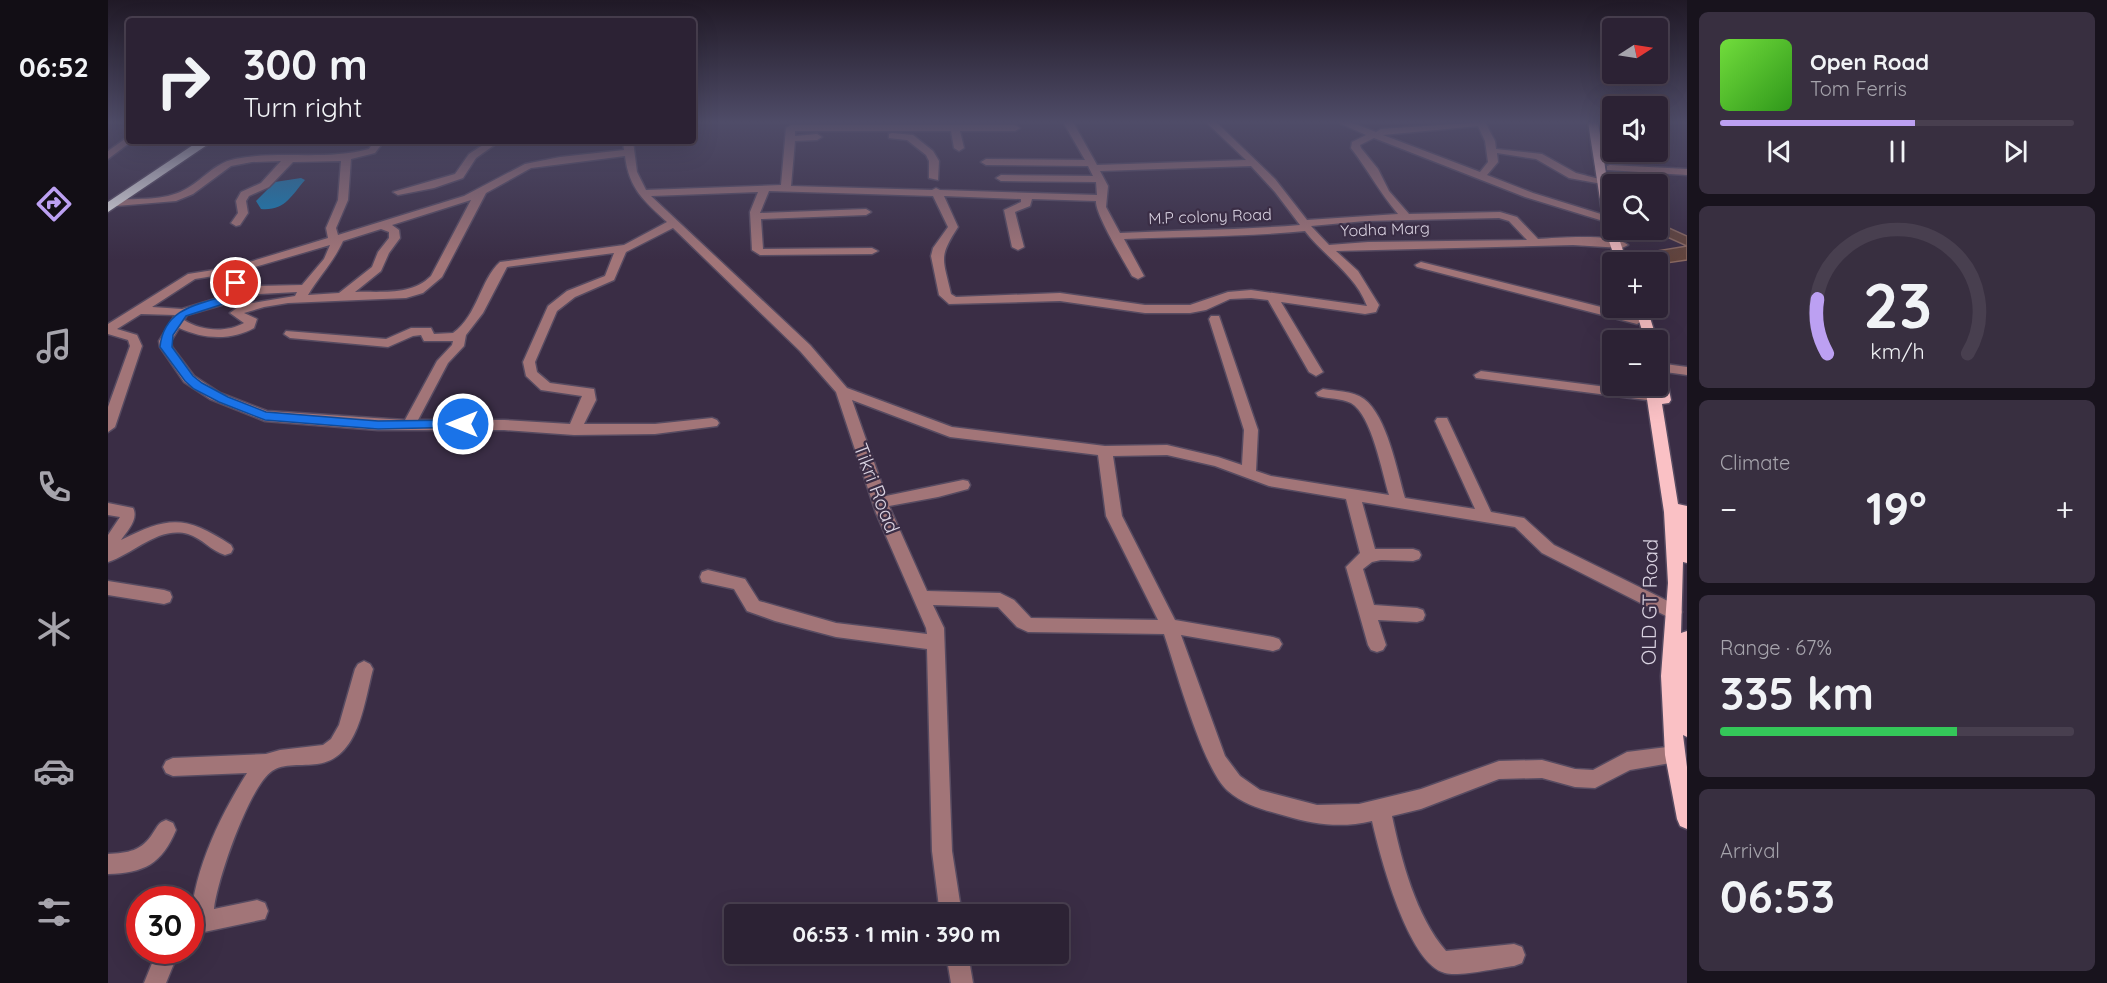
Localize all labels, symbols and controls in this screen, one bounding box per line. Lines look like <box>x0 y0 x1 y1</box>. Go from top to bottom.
north arrow <box>1602 18 1668 84</box>
map controls <box>1602 18 1668 396</box>
text: 300 m <box>243 38 368 91</box>
icon: right <box>144 42 222 120</box>
text: Open Road <box>1810 48 1929 76</box>
text: 06:52 <box>19 50 89 84</box>
text: Tom Ferris <box>1810 76 1907 101</box>
text: Turn right <box>243 90 362 124</box>
button: sound <box>1602 96 1668 162</box>
icon: previous <box>1763 135 1796 168</box>
icon: pause <box>1881 135 1914 168</box>
icon: next <box>1999 135 2032 168</box>
button: search <box>1602 174 1668 240</box>
icon: directions <box>33 183 75 225</box>
street label: M.P colony Road <box>1148 204 1272 228</box>
street label: Yodha Marg <box>1340 217 1430 241</box>
button: + <box>1602 252 1668 318</box>
pin <box>210 257 261 308</box>
icon: arrive <box>219 266 252 299</box>
text: 23 <box>1862 266 1932 344</box>
icon: music <box>33 325 75 367</box>
button: − <box>1602 330 1668 396</box>
text: km/h <box>1870 339 1924 365</box>
position arrow <box>431 392 495 456</box>
street label: Tikri Road <box>848 440 906 536</box>
text: Climate <box>1720 450 1790 475</box>
icon: phone <box>33 466 75 508</box>
text: 19° <box>1866 480 1927 536</box>
text: − <box>1720 488 1737 529</box>
text: + <box>2055 488 2074 529</box>
street label: OLD GT Road <box>1635 539 1663 665</box>
icon: climate <box>33 608 75 650</box>
text: Range · 67% <box>1720 635 1832 660</box>
text: 335 km <box>1720 665 1874 721</box>
icon: car <box>33 750 75 792</box>
text: Arrival <box>1720 838 1780 863</box>
text: 06:53 <box>1720 868 1835 924</box>
speed limit sign: 30 <box>126 886 204 964</box>
icon: filters <box>33 891 75 933</box>
text: 06:53 · 1 min · 390 m <box>792 920 1001 948</box>

